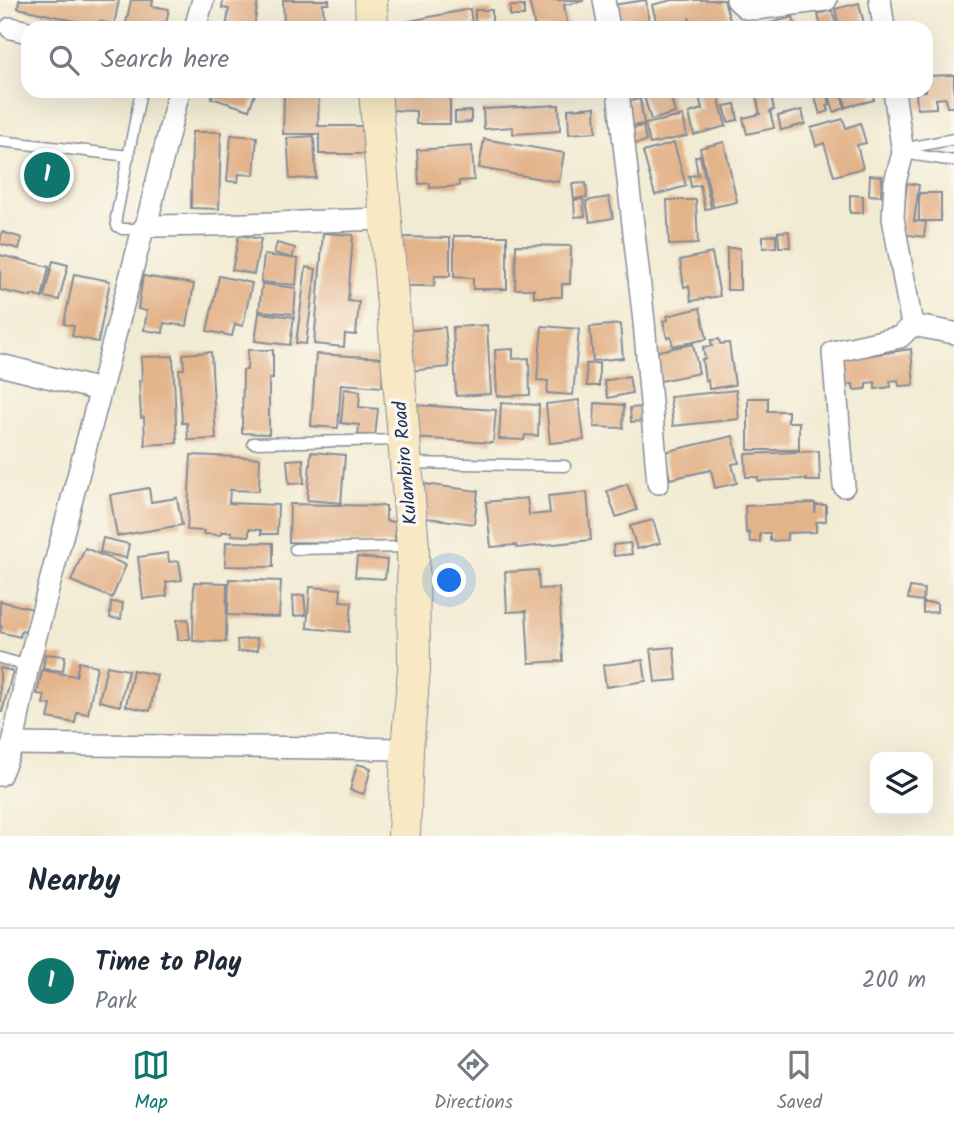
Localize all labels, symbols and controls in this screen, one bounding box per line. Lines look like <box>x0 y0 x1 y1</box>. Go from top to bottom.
search box <box>21 21 933 98</box>
text: Search here <box>101 39 229 81</box>
icon: search <box>45 41 83 79</box>
pin: 1 <box>24 149 70 201</box>
street label: Kulambiro Road <box>386 399 426 526</box>
your location <box>432 563 466 597</box>
map controls <box>870 752 933 815</box>
button: layers <box>870 752 933 815</box>
text: Nearby <box>28 858 120 906</box>
text: Time to Play <box>95 942 241 984</box>
text: 1 <box>48 963 54 999</box>
text: 200 m <box>862 963 926 999</box>
text: Park <box>95 984 137 1020</box>
tab: Map <box>132 1046 170 1118</box>
tab: Directions <box>434 1046 513 1118</box>
tab: Saved <box>777 1046 822 1118</box>

